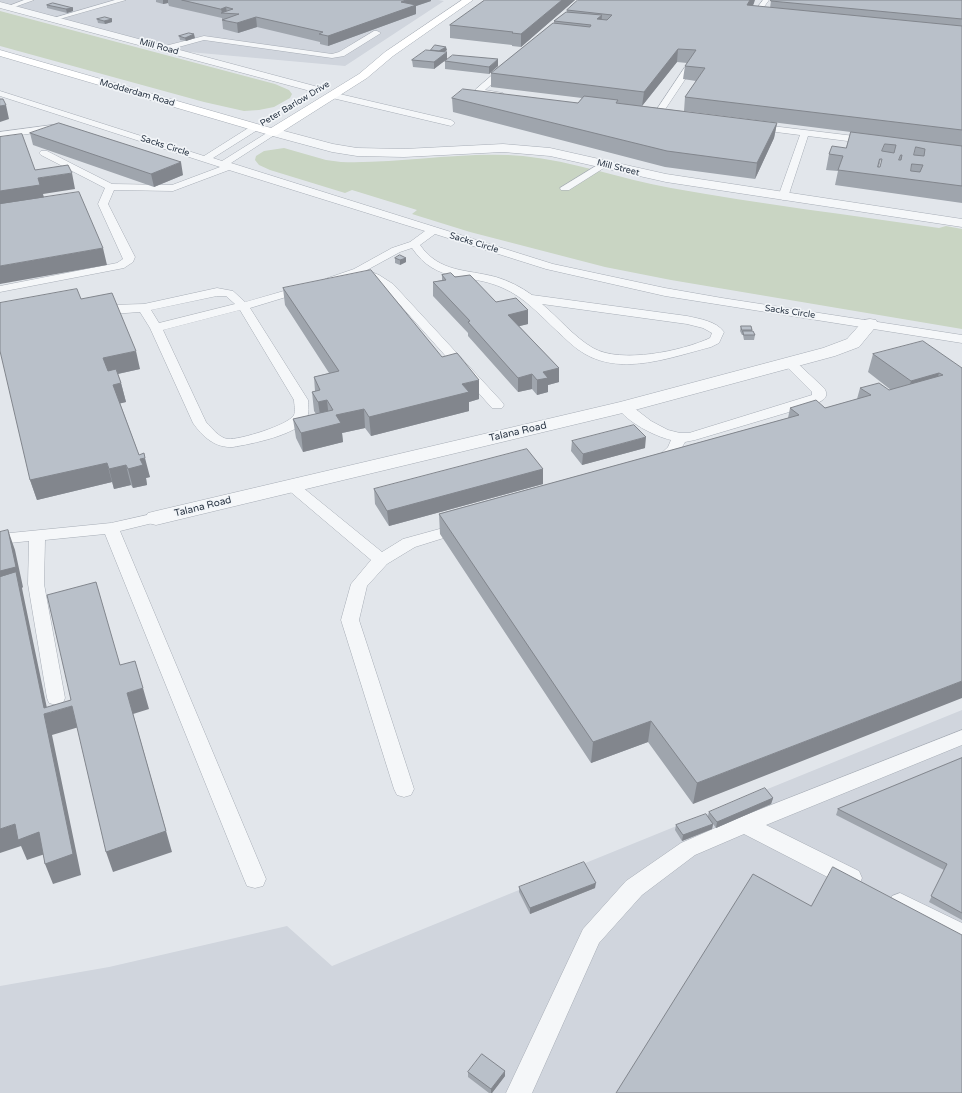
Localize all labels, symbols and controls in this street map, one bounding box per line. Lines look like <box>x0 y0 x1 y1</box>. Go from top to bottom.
street label: Mill Road <box>138 37 180 57</box>
street label: Modderdam Road <box>98 77 176 109</box>
street label: Peter Barlow Drive <box>258 79 332 129</box>
street label: Sacks Circle <box>139 133 191 159</box>
street label: Mill Street <box>596 158 640 178</box>
street label: Sacks Circle <box>448 230 500 256</box>
street label: Sacks Circle <box>764 303 816 321</box>
street label: Talana Road <box>488 420 548 444</box>
street label: Talana Road <box>173 494 233 520</box>

